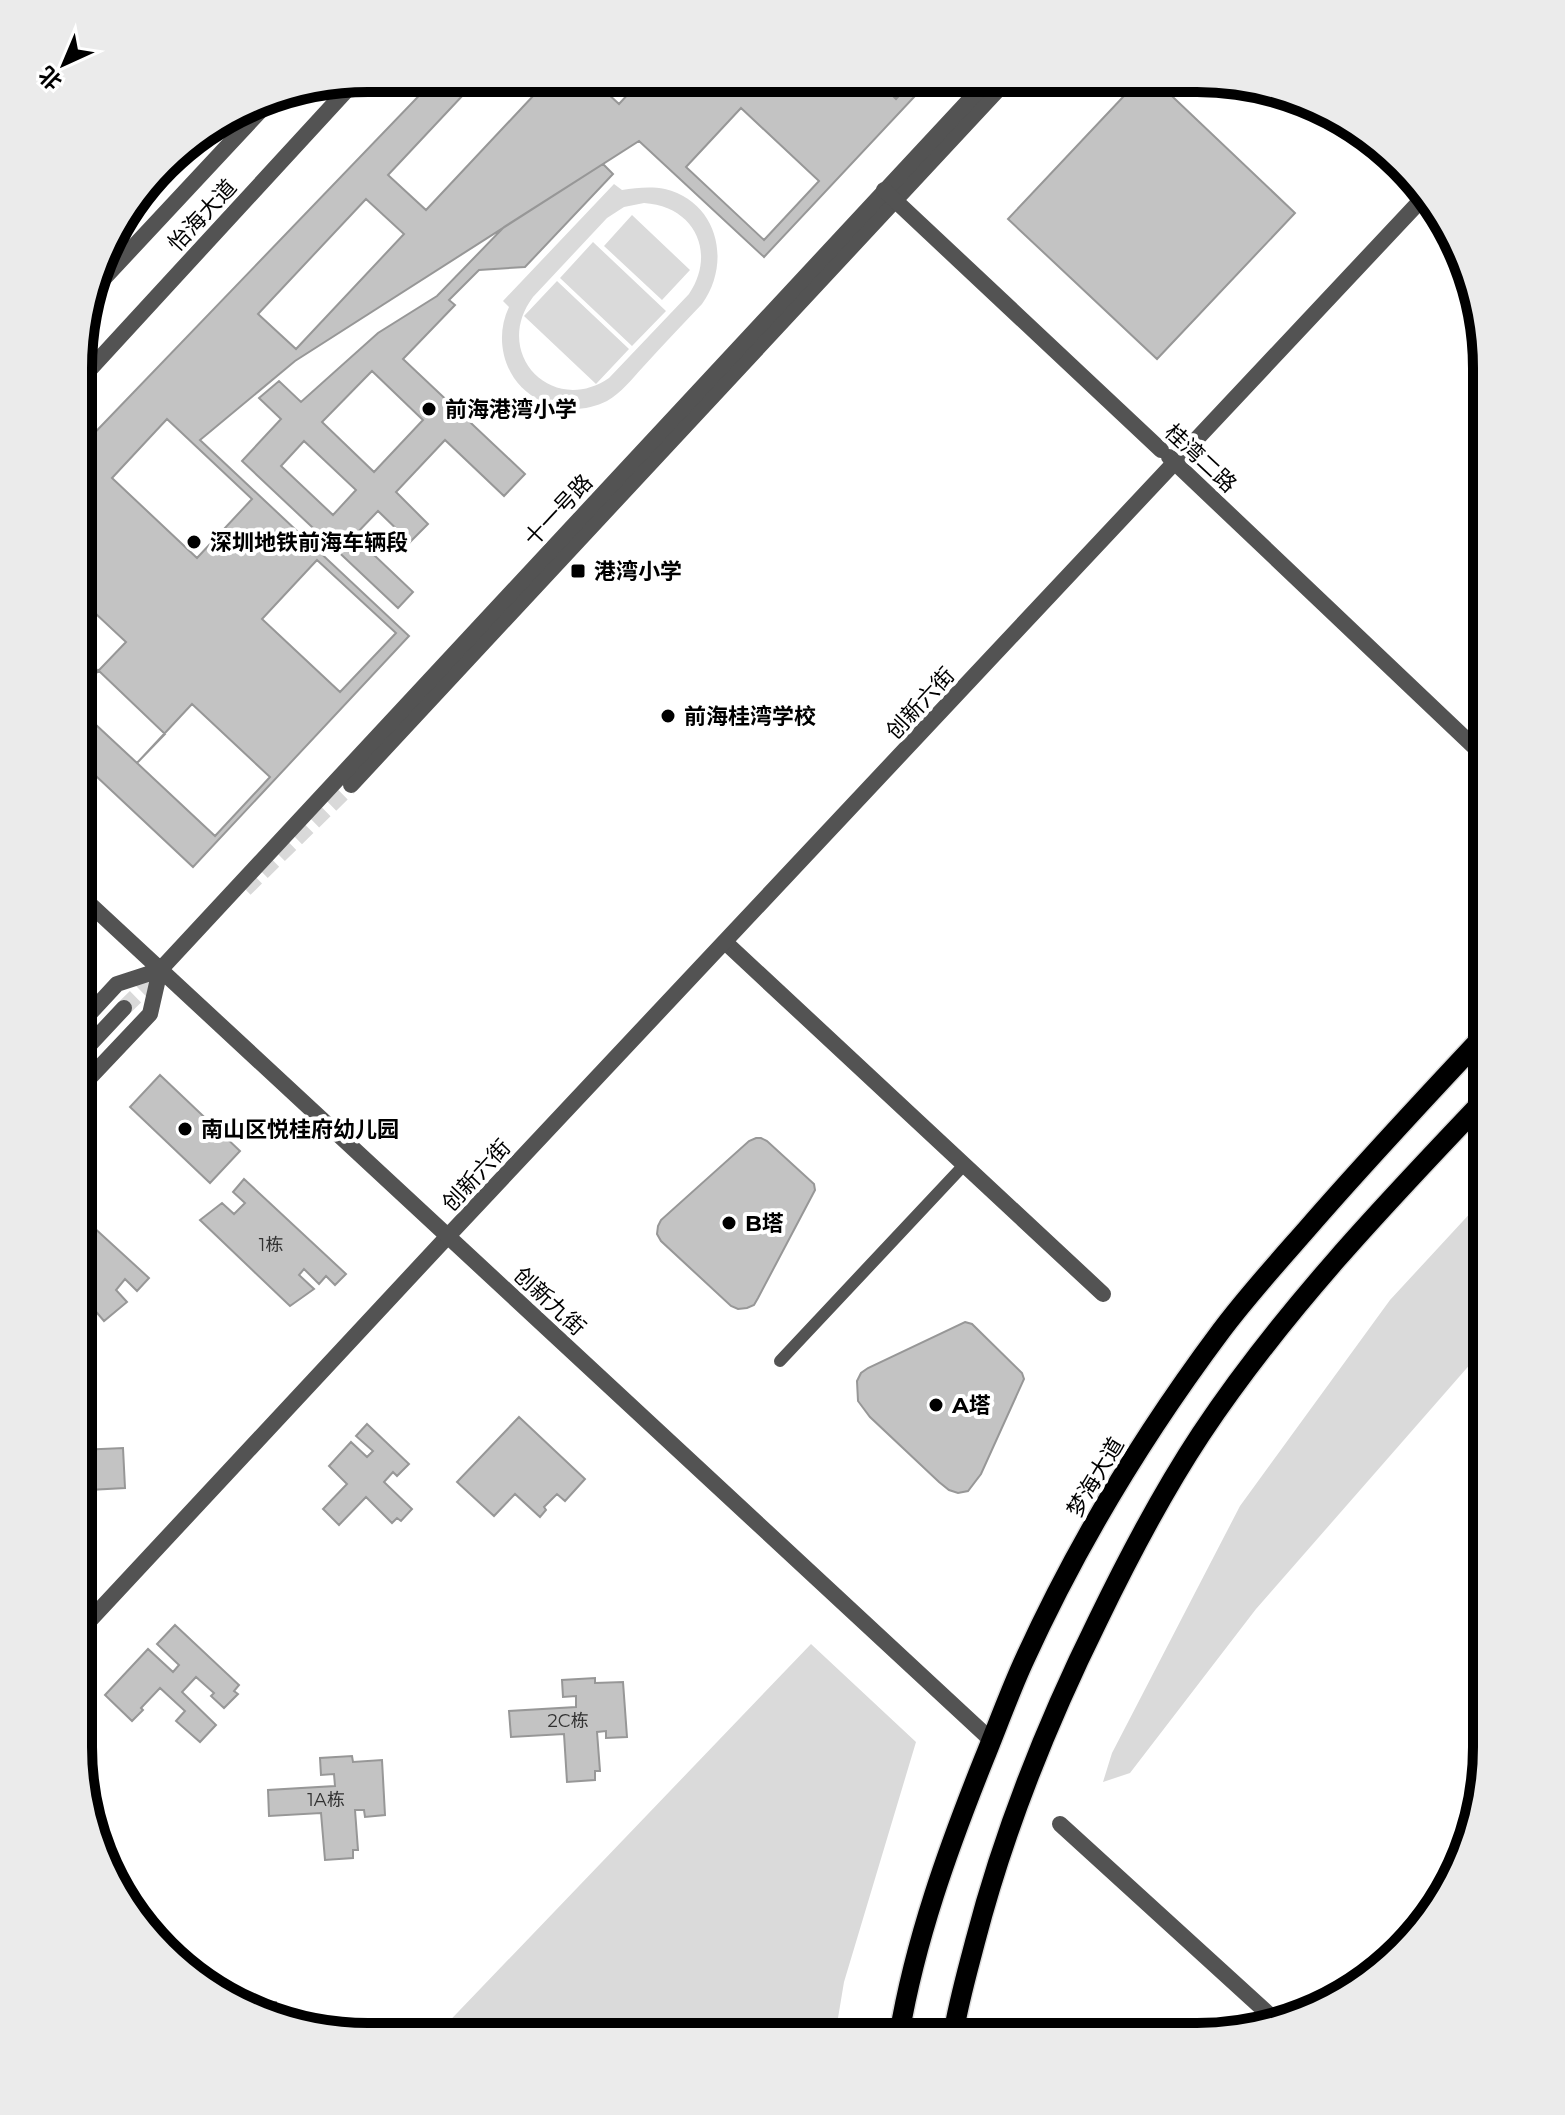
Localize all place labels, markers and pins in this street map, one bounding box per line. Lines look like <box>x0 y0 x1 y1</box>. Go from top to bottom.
place label: 前海港湾小学 <box>445 396 577 423</box>
marker: 前海港湾小学 <box>420 400 438 418</box>
place label: 深圳地铁前海车辆段 <box>210 529 408 556</box>
marker: 深圳地铁前海车辆段 <box>185 533 203 551</box>
place label: 港湾小学 <box>594 558 682 585</box>
marker: 港湾小学 <box>569 562 587 580</box>
place label: 前海桂湾学校 <box>684 703 816 730</box>
marker: 前海桂湾学校 <box>659 707 677 725</box>
place label: 南山区悦桂府幼儿园 <box>201 1116 399 1143</box>
marker: 南山区悦桂府幼儿园 <box>176 1120 194 1138</box>
place label: B塔 <box>745 1210 784 1237</box>
marker: B塔 <box>720 1214 738 1232</box>
place label: A塔 <box>951 1392 991 1419</box>
marker: A塔 <box>927 1396 945 1414</box>

